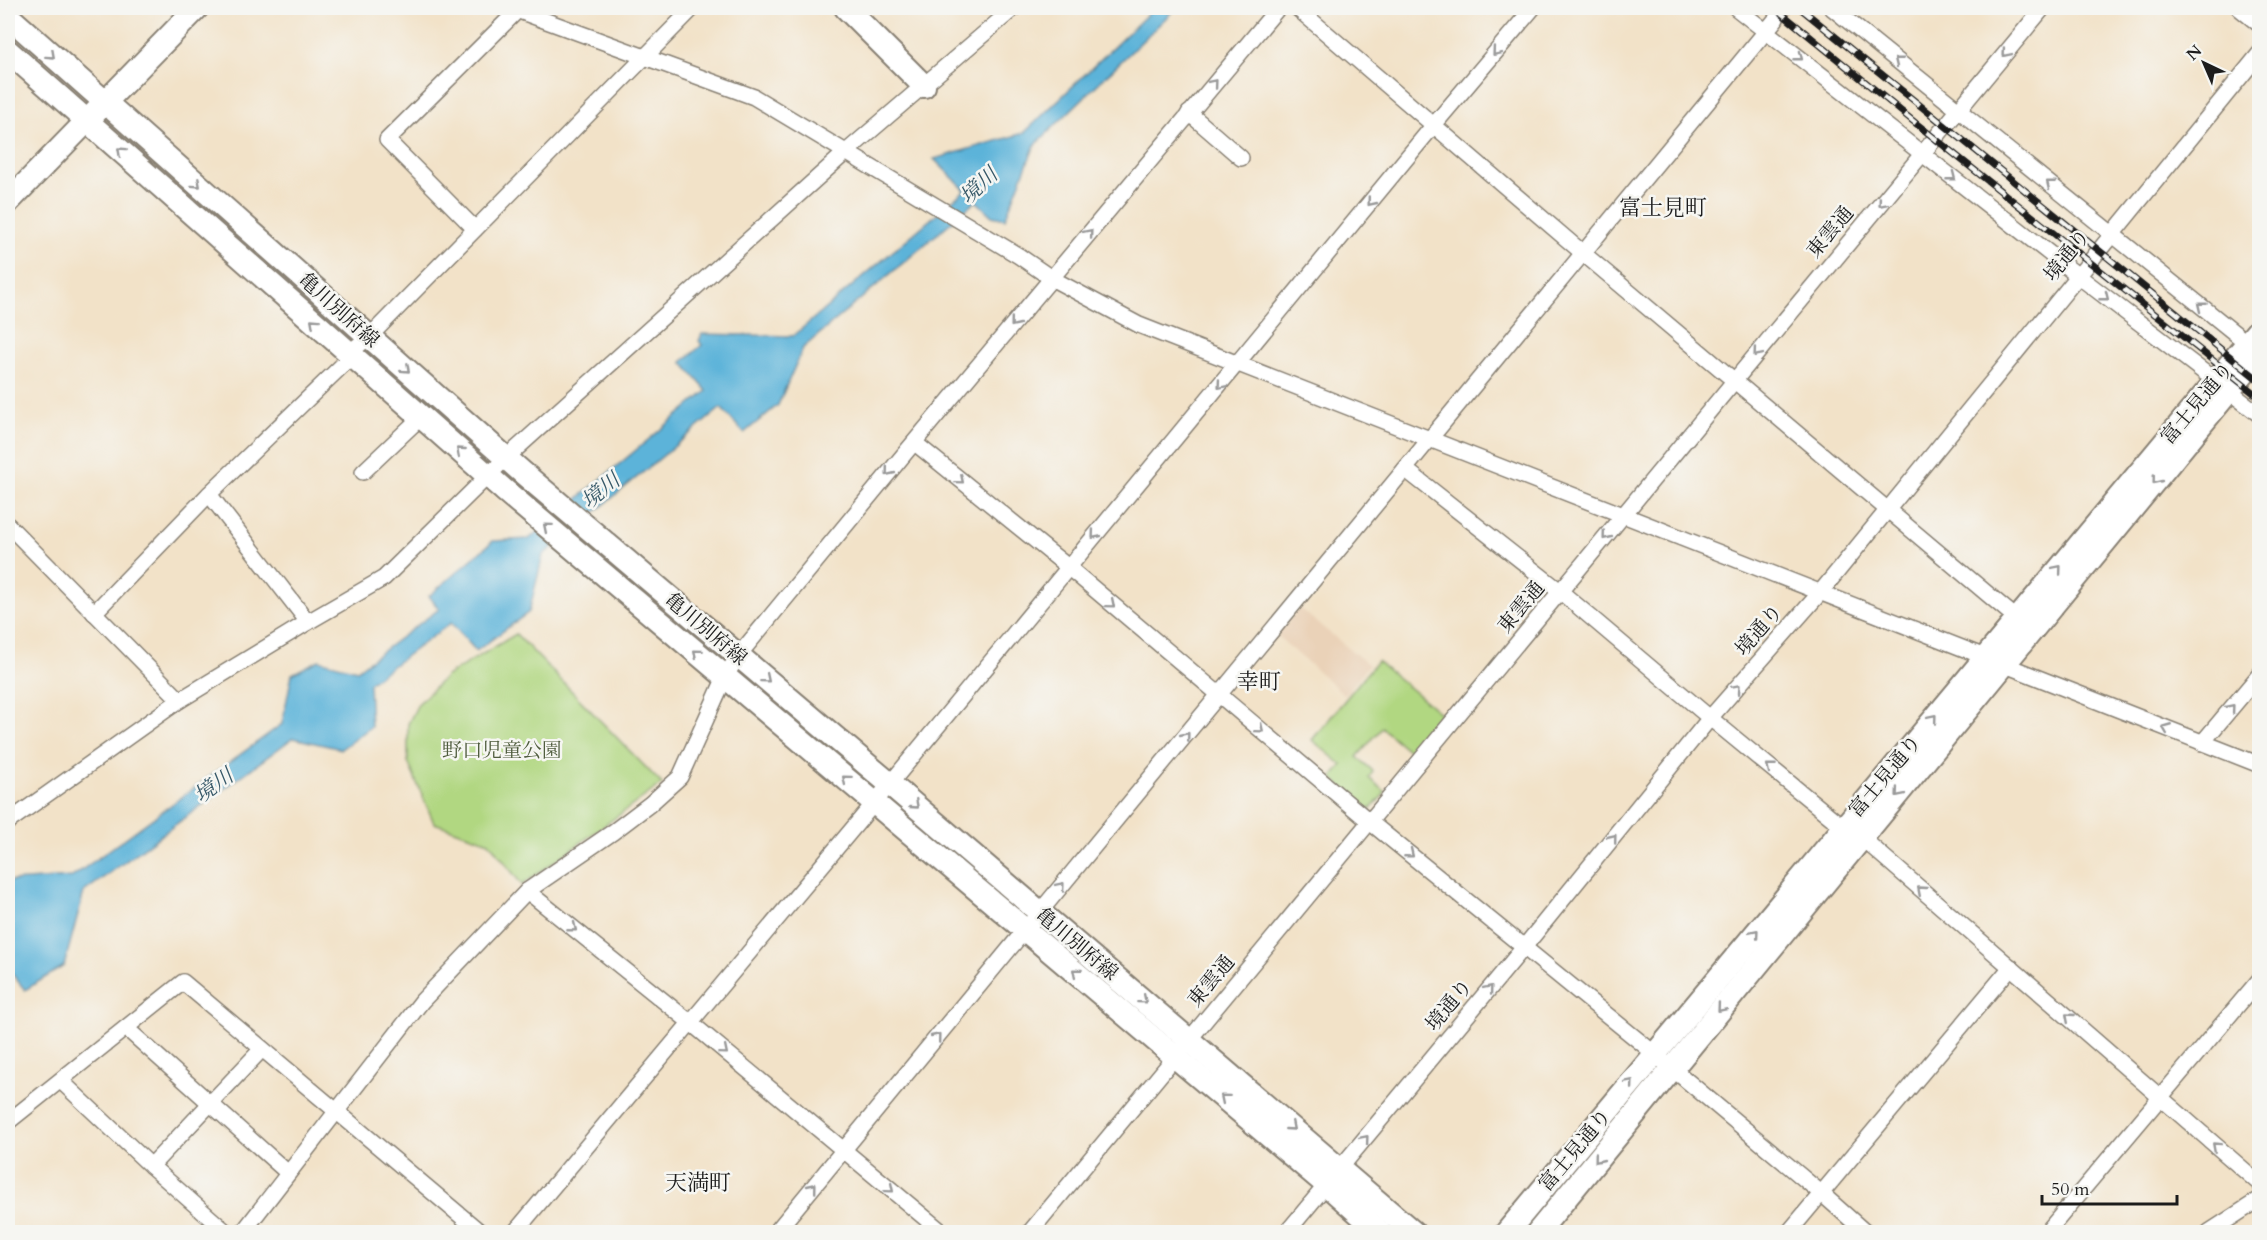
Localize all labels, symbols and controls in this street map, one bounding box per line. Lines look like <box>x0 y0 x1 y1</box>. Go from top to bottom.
north arrow <box>2174 33 2234 93</box>
text: N <box>2182 40 2207 66</box>
one-way arrow <box>1492 45 1503 56</box>
one-way arrow <box>2002 46 2013 57</box>
one-way arrow <box>44 48 55 59</box>
one-way arrow <box>1792 49 1803 60</box>
one-way arrow <box>1894 57 1905 68</box>
one-way arrow <box>1207 79 1218 90</box>
one-way arrow <box>116 147 127 158</box>
water label: 境川 <box>954 160 1006 211</box>
one-way arrow <box>1945 170 1956 181</box>
one-way arrow <box>190 177 201 188</box>
one-way arrow <box>2046 180 2057 191</box>
district label: 富士見町 <box>1619 193 1707 223</box>
one-way arrow <box>1367 195 1378 206</box>
one-way arrow <box>1878 196 1889 207</box>
street label: 東雲通 <box>1800 200 1860 264</box>
street label: 境通り <box>2038 223 2096 287</box>
one-way arrow <box>1082 229 1093 240</box>
street label: 亀川別府線 <box>293 267 385 353</box>
one-way arrow <box>2099 290 2110 301</box>
one-way arrow <box>2197 303 2208 314</box>
one-way arrow <box>1010 316 1021 327</box>
one-way arrow <box>310 318 321 329</box>
one-way arrow <box>1754 346 1765 357</box>
street label: 富士見通り <box>2155 356 2239 450</box>
one-way arrow <box>399 362 410 373</box>
one-way arrow <box>1217 378 1228 389</box>
one-way arrow <box>456 447 467 458</box>
water label: 境川 <box>576 465 628 515</box>
one-way arrow <box>886 466 897 477</box>
one-way arrow <box>953 473 964 484</box>
one-way arrow <box>2152 473 2163 484</box>
one-way arrow <box>543 523 554 534</box>
one-way arrow <box>1091 528 1102 539</box>
one-way arrow <box>1603 529 1614 540</box>
one-way arrow <box>2051 564 2062 575</box>
street label: 東雲通 <box>1491 575 1551 639</box>
street label: 亀川別府線 <box>659 587 753 671</box>
one-way arrow <box>1104 596 1115 607</box>
street label: 境通り <box>1729 599 1789 661</box>
one-way arrow <box>693 650 704 661</box>
district label: 幸町 <box>1237 667 1281 697</box>
one-way arrow <box>759 672 770 683</box>
one-way arrow <box>1730 684 1741 695</box>
one-way arrow <box>2224 704 2235 715</box>
one-way arrow <box>1926 714 1937 725</box>
one-way arrow <box>1253 722 1264 733</box>
one-way arrow <box>2161 723 2172 735</box>
street label: 富士見通り <box>1843 729 1927 823</box>
one-way arrow <box>1178 732 1189 743</box>
park label: 野口児童公園 <box>442 737 562 764</box>
water label: 境川 <box>188 761 241 810</box>
one-way arrow <box>1766 764 1777 775</box>
one-way arrow <box>842 775 853 786</box>
one-way arrow <box>1896 786 1907 797</box>
one-way arrow <box>908 798 919 809</box>
one-way arrow <box>1605 834 1616 845</box>
one-way arrow <box>1403 847 1414 858</box>
one-way arrow <box>1054 882 1065 893</box>
one-way arrow <box>1918 886 1928 897</box>
street label: 亀川別府線 <box>1030 902 1124 986</box>
one-way arrow <box>566 920 577 931</box>
one-way arrow <box>1747 929 1758 940</box>
street label: 東雲通 <box>1181 949 1241 1013</box>
one-way arrow <box>1072 968 1083 979</box>
street label: 境通り <box>1419 973 1479 1037</box>
one-way arrow <box>1482 985 1493 996</box>
one-way arrow <box>1136 993 1147 1004</box>
one-way arrow <box>1718 1001 1729 1012</box>
one-way arrow <box>2065 1013 2076 1024</box>
one-way arrow <box>930 1033 941 1044</box>
one-way arrow <box>717 1043 728 1054</box>
one-way arrow <box>1623 1079 1634 1090</box>
one-way arrow <box>1220 1094 1231 1105</box>
street label: 富士見通り <box>1533 1103 1617 1197</box>
one-way arrow <box>1284 1120 1295 1131</box>
one-way arrow <box>1357 1135 1368 1146</box>
one-way arrow <box>2212 1142 2223 1153</box>
one-way arrow <box>1594 1152 1605 1163</box>
district label: 天満町 <box>665 1168 731 1198</box>
scale bar <box>2042 1168 2177 1206</box>
text: 50 m <box>2051 1177 2090 1202</box>
one-way arrow <box>883 1182 894 1193</box>
one-way arrow <box>806 1183 817 1194</box>

